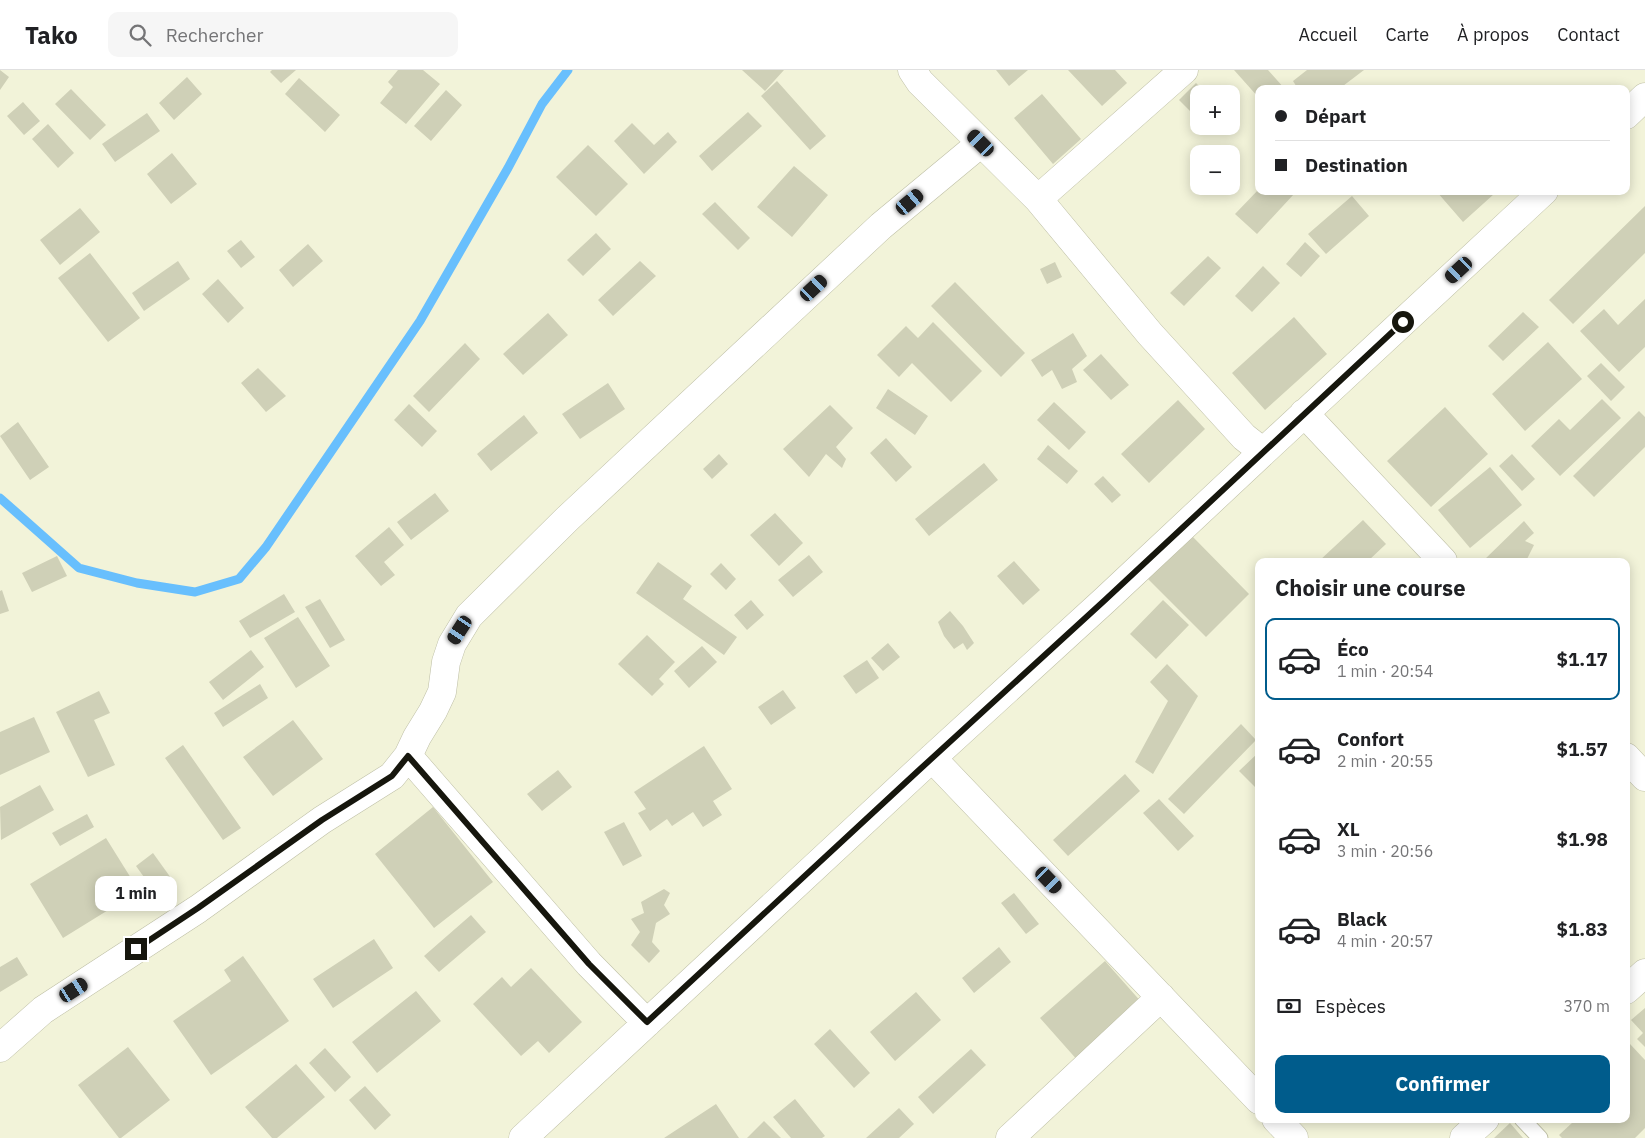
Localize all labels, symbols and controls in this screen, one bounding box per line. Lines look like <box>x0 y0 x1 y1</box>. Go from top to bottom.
search box <box>108 12 458 57</box>
text: Tako <box>25 19 78 51</box>
icon: search <box>126 21 154 49</box>
text: Rechercher <box>166 23 263 47</box>
text: Accueil <box>1298 23 1357 46</box>
text: Carte <box>1385 23 1429 46</box>
text: À propos <box>1457 23 1529 46</box>
text: Contact <box>1557 23 1620 46</box>
map controls <box>1190 85 1240 195</box>
button: + <box>1190 85 1240 135</box>
text: Départ <box>1305 104 1366 128</box>
car <box>965 127 996 159</box>
button: − <box>1190 145 1240 195</box>
text: Destination <box>1305 153 1408 177</box>
car <box>893 187 926 217</box>
car <box>1442 254 1475 286</box>
car <box>797 272 830 304</box>
route start <box>1392 311 1414 333</box>
text: Choisir une course <box>1275 573 1466 602</box>
car <box>445 613 474 647</box>
icon: car <box>1277 637 1322 682</box>
text: Éco <box>1337 637 1369 661</box>
text: $1.17 <box>1556 647 1608 671</box>
text: 1 min · 20:54 <box>1337 661 1433 681</box>
icon: car <box>1277 727 1322 772</box>
text: Confort <box>1337 727 1404 751</box>
text: $1.57 <box>1556 737 1608 761</box>
text: 2 min · 20:55 <box>1337 751 1433 771</box>
icon: car <box>1277 817 1322 862</box>
text: XL <box>1337 817 1360 841</box>
text: $1.98 <box>1556 827 1608 851</box>
text: 3 min · 20:56 <box>1337 841 1433 861</box>
car <box>1033 864 1064 896</box>
callout: 1 min <box>95 876 177 912</box>
text: 1 min <box>115 883 157 903</box>
icon: car <box>1277 907 1322 952</box>
text: Black <box>1337 907 1387 931</box>
text: $1.83 <box>1556 917 1608 941</box>
text: 4 min · 20:57 <box>1337 931 1433 951</box>
route end <box>125 938 147 960</box>
car <box>57 976 90 1004</box>
icon: cash <box>1275 992 1303 1020</box>
text: Espèces <box>1315 994 1386 1018</box>
text: 370 m <box>1563 996 1610 1016</box>
button: Confirmer <box>1275 1055 1610 1113</box>

